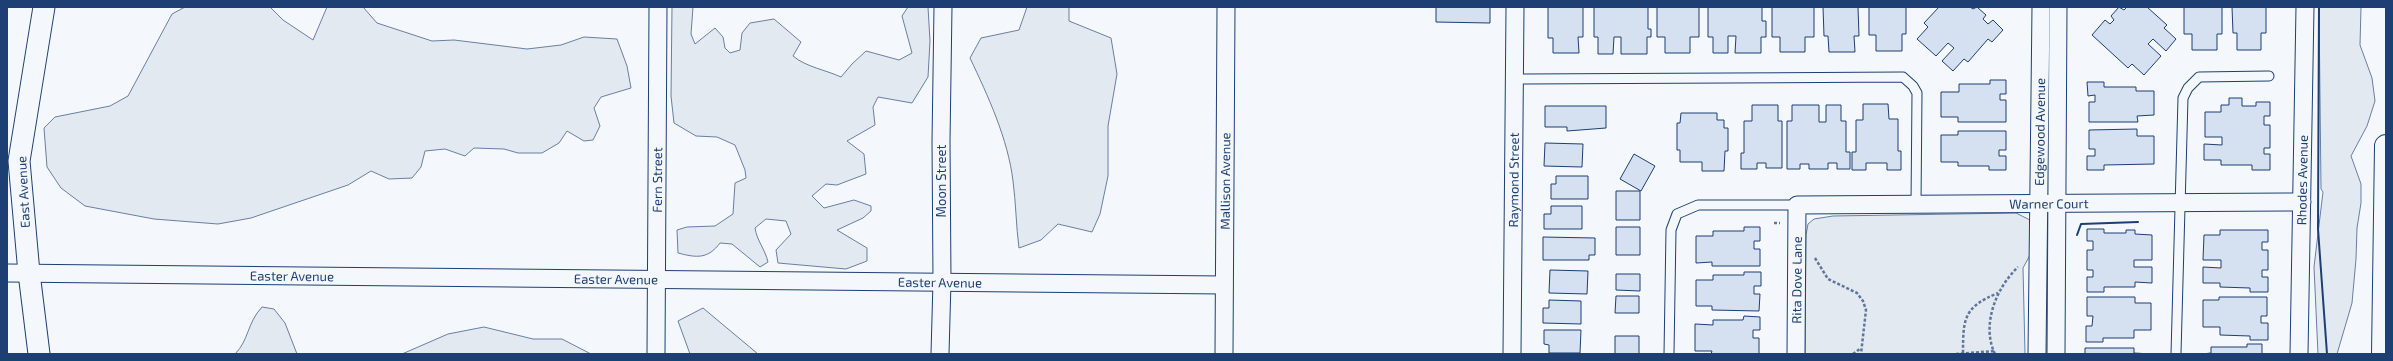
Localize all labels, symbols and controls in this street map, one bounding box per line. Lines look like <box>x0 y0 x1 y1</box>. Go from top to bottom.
street label: Edgewood Avenue <box>2031 78 2048 186</box>
street label: Mallison Avenue <box>1217 132 1233 230</box>
street label: Raymond Street <box>1505 132 1522 228</box>
street label: Rhodes Avenue <box>2293 135 2311 225</box>
street label: Moon Street <box>933 145 949 217</box>
street label: Fern Street <box>649 147 665 213</box>
street label: East Avenue <box>13 156 33 228</box>
street label: Warner Court <box>2009 195 2089 212</box>
street label: Rita Dove Lane <box>1788 236 1805 324</box>
street label: Easter Avenue <box>250 267 334 284</box>
street label: Easter Avenue <box>574 271 658 287</box>
street label: Easter Avenue <box>898 274 982 291</box>

